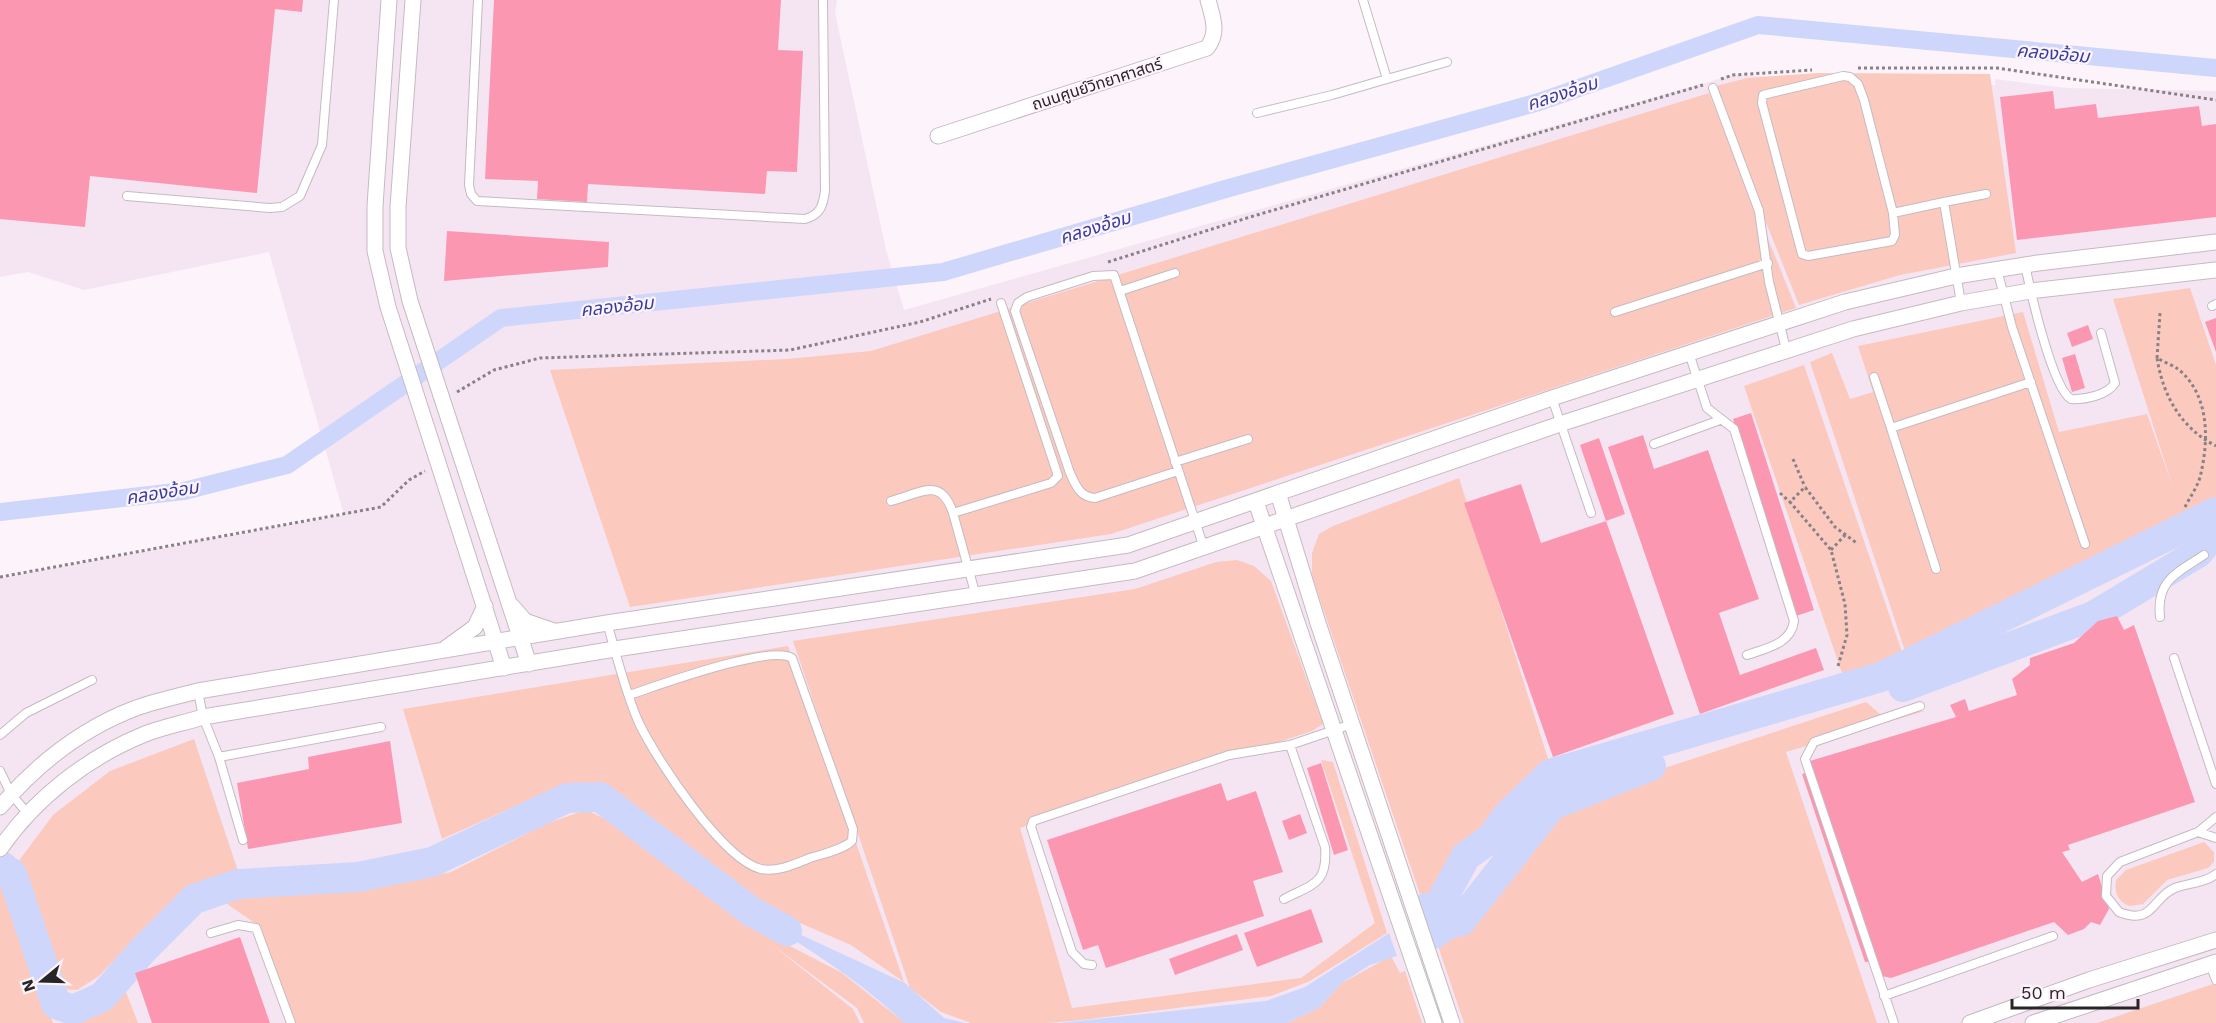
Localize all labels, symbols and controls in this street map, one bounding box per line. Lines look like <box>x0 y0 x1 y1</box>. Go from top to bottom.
water label: คลองอ้อม <box>2016 39 2092 67</box>
street label: ถนนศูนย์วิทยาศาสตร์ <box>1029 54 1165 114</box>
water label: คลองอ้อม <box>1524 71 1602 114</box>
water label: คลองอ้อม <box>1057 206 1135 248</box>
water label: คลองอ้อม <box>580 292 656 320</box>
water label: คลองอ้อม <box>124 476 202 508</box>
north arrow <box>12 951 72 1011</box>
scale bar <box>2012 972 2138 1010</box>
text: N <box>17 977 39 994</box>
text: 50 m <box>2021 982 2066 1003</box>

